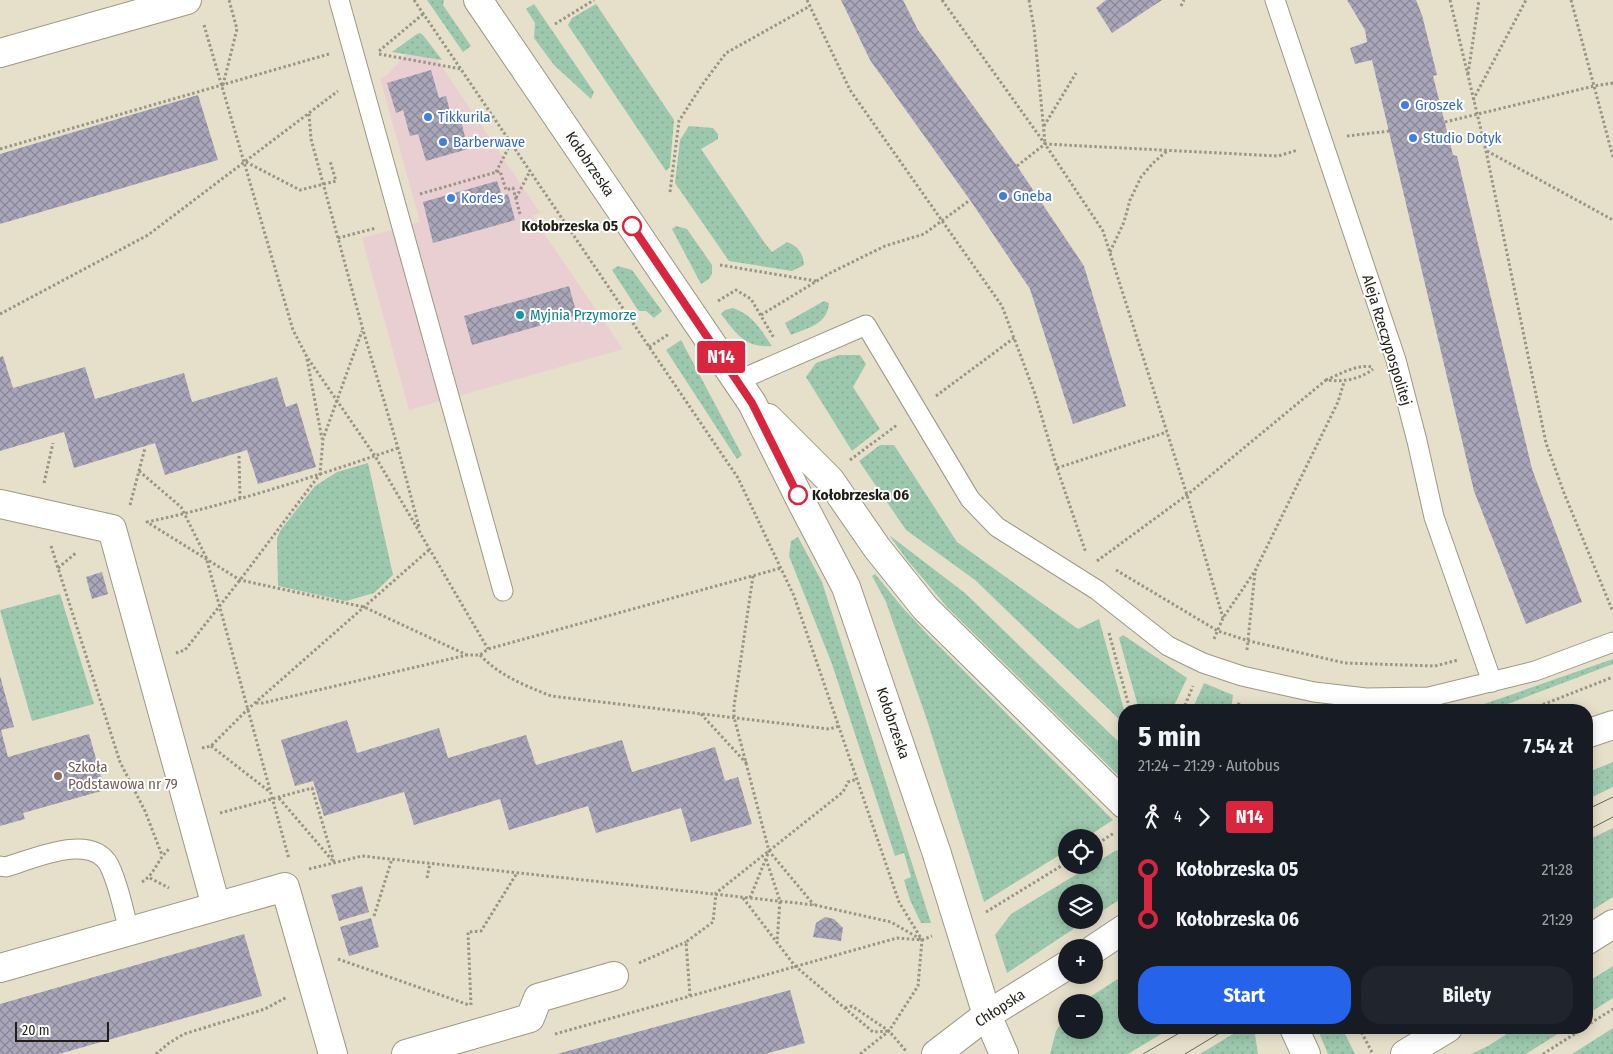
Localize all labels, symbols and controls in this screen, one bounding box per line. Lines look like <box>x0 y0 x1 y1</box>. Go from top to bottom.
place label: Groszek <box>1415 96 1463 114</box>
marker: Groszek <box>1399 99 1411 111</box>
place label: Tikkurila <box>438 108 491 126</box>
marker: Tikkurila <box>422 111 434 123</box>
street label: Kołobrzeska <box>562 128 618 200</box>
place label: Studio Dotyk <box>1423 129 1502 147</box>
marker: Studio Dotyk <box>1407 132 1419 144</box>
place label: Barberwave <box>453 133 525 151</box>
marker: Barberwave <box>437 136 449 148</box>
place label: Gneba <box>1013 187 1052 205</box>
place label: Kordes <box>461 189 503 207</box>
marker: Gneba <box>997 190 1009 202</box>
marker: Kordes <box>445 192 457 204</box>
marker: Kołobrzeska 05 <box>622 216 642 236</box>
place label: Kołobrzeska 05 <box>521 217 618 235</box>
street label: Aleja Rzeczypospolitej <box>1359 272 1415 408</box>
place label: Myjnia Przymorze <box>530 306 637 324</box>
marker: Myjnia Przymorze <box>514 309 526 321</box>
line badge: N14 <box>692 341 750 373</box>
text: N14 <box>707 346 735 368</box>
marker: Kołobrzeska 06 <box>788 485 808 505</box>
place label: Kołobrzeska 06 <box>812 486 909 504</box>
street label: Kołobrzeska <box>872 685 914 761</box>
text: 5 min <box>1138 720 1201 753</box>
text: 7.54 zł <box>1523 735 1573 758</box>
text: 21:24 – 21:29 · Autobus <box>1138 756 1280 775</box>
place label: Szkoła Podstawowa nr 79 <box>68 758 178 793</box>
marker: Szkoła Podstawowa nr 79 <box>52 770 64 782</box>
icon: walk <box>1138 803 1166 831</box>
icon: forward <box>1190 803 1218 831</box>
text: N14 <box>1236 806 1263 828</box>
text: 4 <box>1174 807 1182 826</box>
map controls <box>1058 829 1103 1039</box>
button: locate <box>1058 829 1103 874</box>
text: Kołobrzeska 05 <box>1176 858 1298 881</box>
text: 21:28 <box>1542 860 1573 879</box>
button: layers <box>1058 884 1103 929</box>
text: Kołobrzeska 06 <box>1176 908 1299 931</box>
text: 21:29 <box>1542 910 1573 929</box>
button: + <box>1058 939 1103 984</box>
button: Start <box>1138 966 1351 1024</box>
button: Bilety <box>1361 966 1573 1024</box>
street label: Chłopska <box>972 985 1028 1031</box>
button: − <box>1058 994 1103 1039</box>
scale bar <box>15 1019 109 1042</box>
text: 20 m <box>22 1022 50 1039</box>

